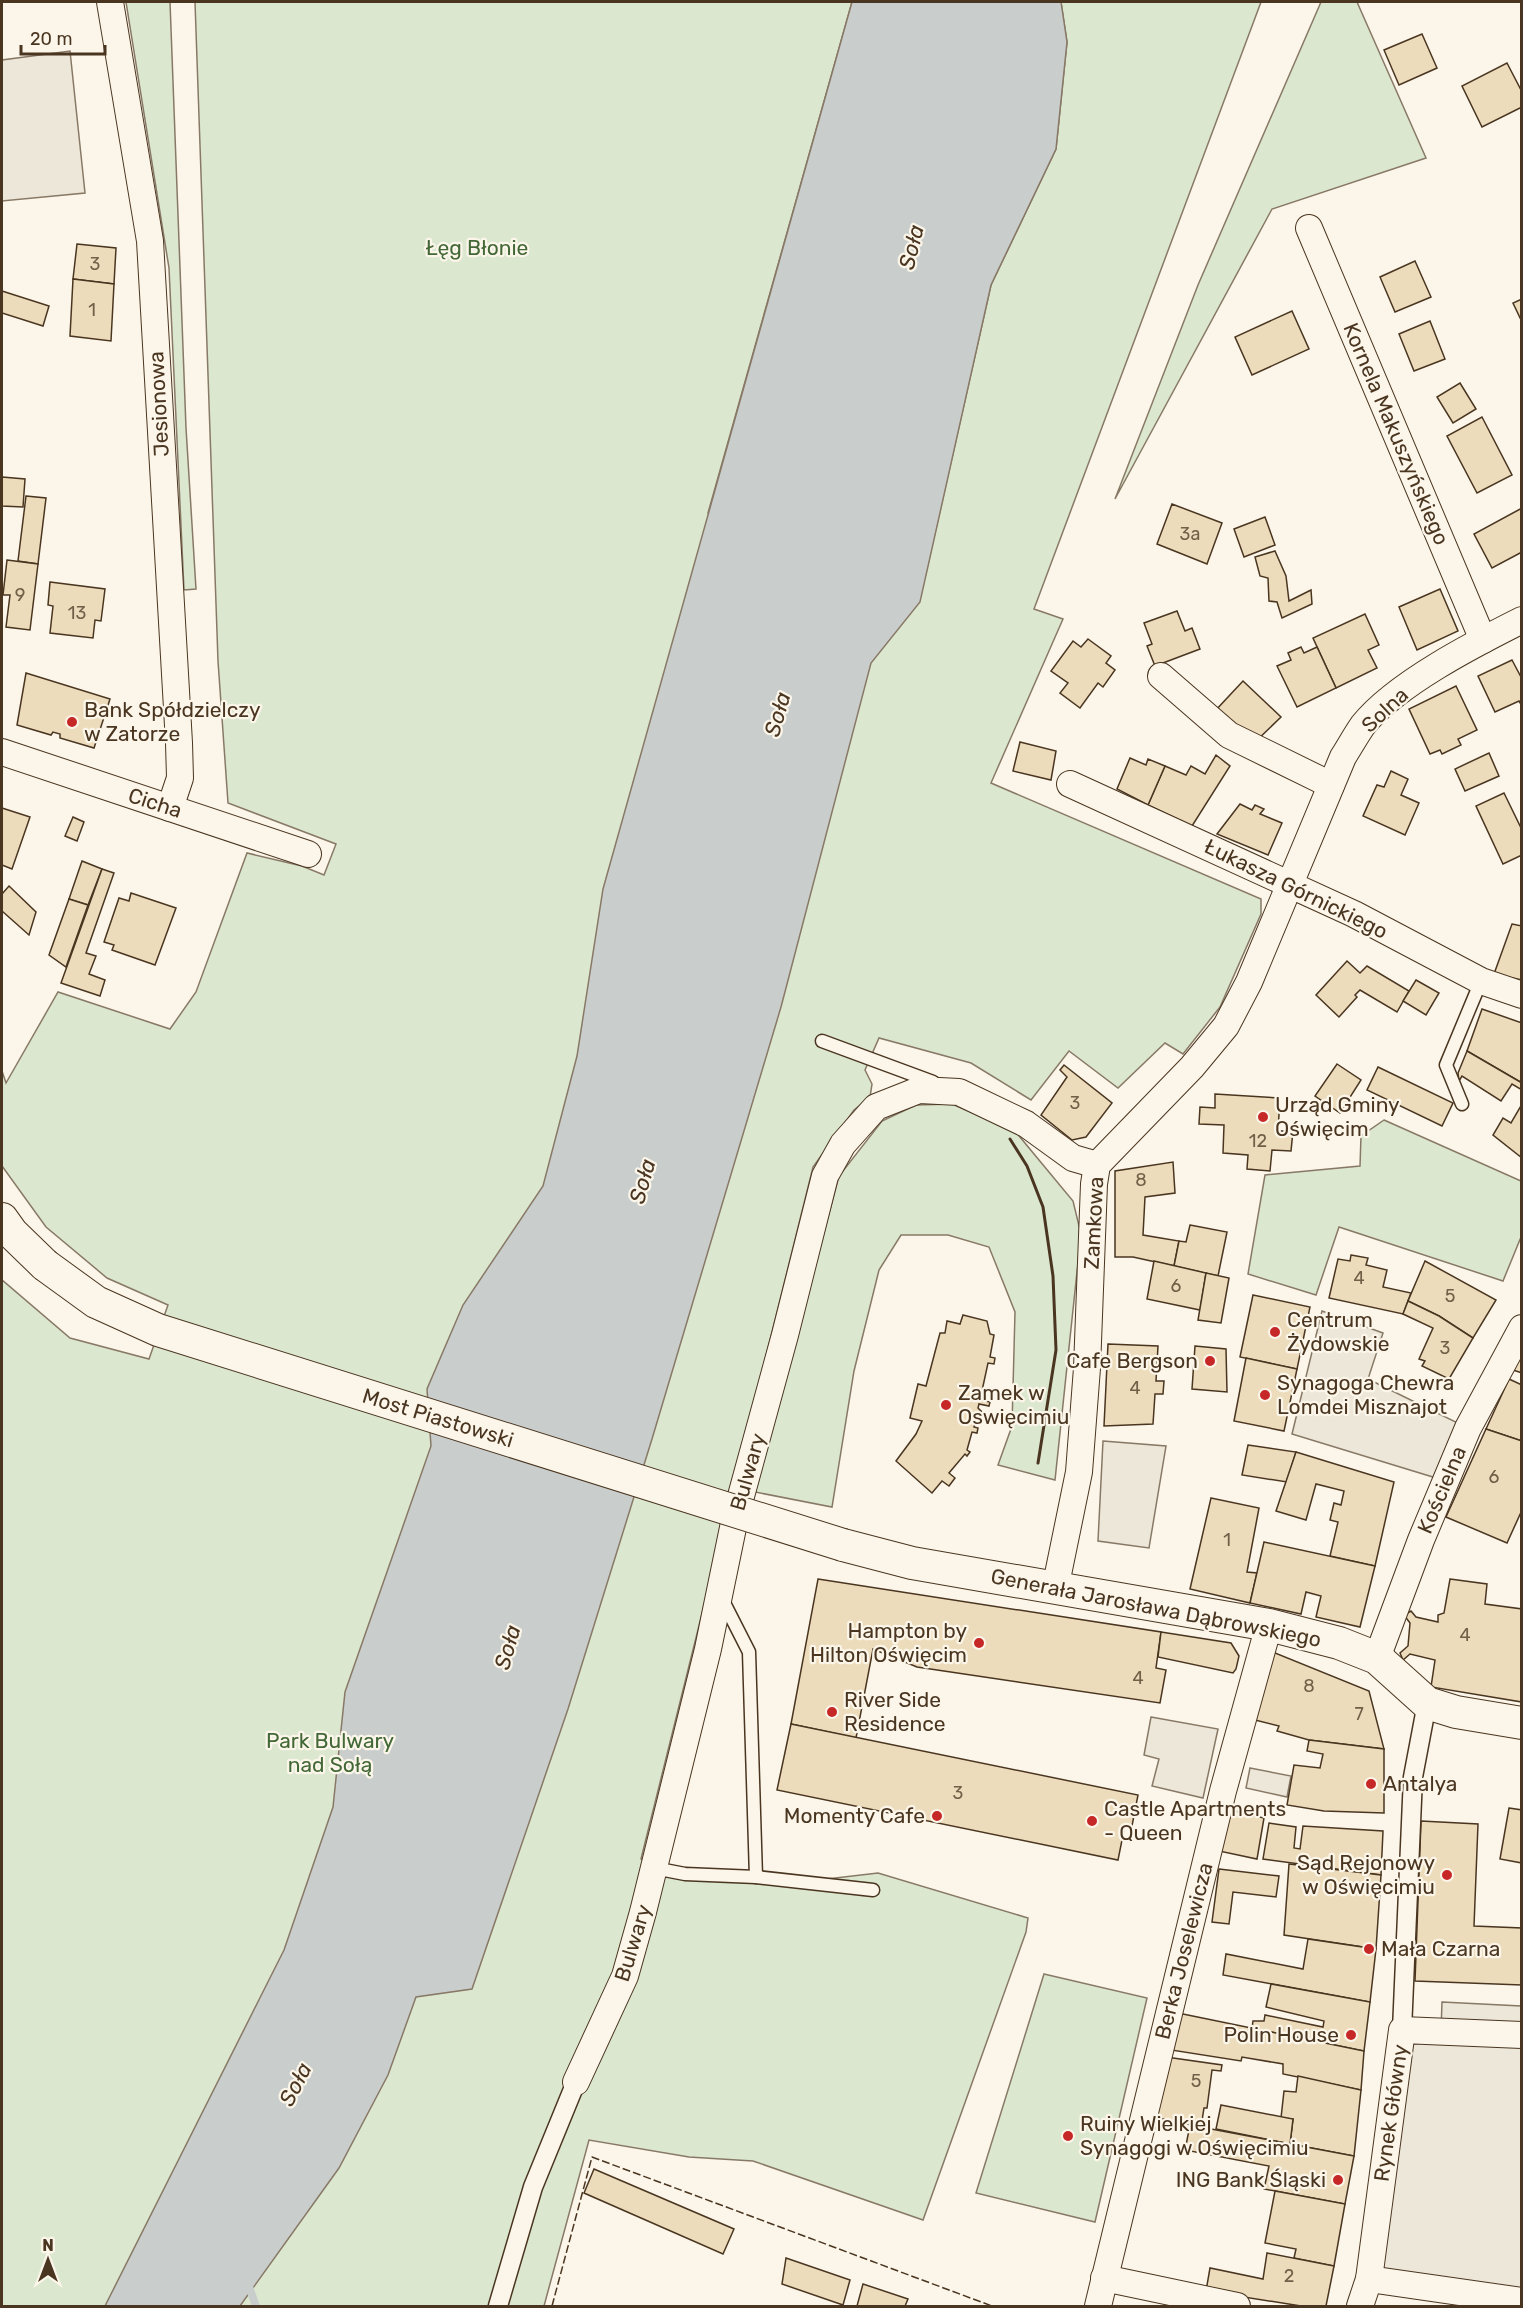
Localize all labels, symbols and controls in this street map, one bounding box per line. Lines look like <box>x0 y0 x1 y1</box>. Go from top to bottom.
scale bar <box>21 18 105 56</box>
text: 20 m <box>30 28 72 50</box>
water label: Soła <box>893 222 930 272</box>
park label: Łęg Błonie <box>426 235 528 260</box>
house number: 3 <box>90 253 100 275</box>
house number: 1 <box>88 299 96 321</box>
street label: Kornela Makuszyńskiego <box>1338 319 1455 549</box>
street label: Jesionowa <box>143 351 174 457</box>
house number: 3a <box>1180 523 1200 545</box>
house number: 9 <box>15 584 25 606</box>
house number: 13 <box>68 602 86 624</box>
street label: Solna <box>1356 682 1413 737</box>
water label: Soła <box>758 689 797 740</box>
place label: Bank Spółdzielczy w Zatorze <box>84 697 261 746</box>
marker: Bank Spółdzielczy w Zatorze <box>65 715 79 729</box>
street label: Cicha <box>125 782 185 823</box>
street label: Łukasza Górnickiego <box>1201 833 1392 944</box>
house number: 3 <box>1070 1092 1080 1114</box>
place label: Urząd Gminy Oświęcim <box>1275 1092 1400 1141</box>
marker: Urząd Gminy Oświęcim <box>1256 1110 1270 1124</box>
house number: 12 <box>1249 1130 1267 1152</box>
water label: Soła <box>623 1156 662 1207</box>
house number: 8 <box>1135 1169 1147 1191</box>
street label: Zamkowa <box>1079 1176 1108 1270</box>
house number: 4 <box>1353 1267 1365 1289</box>
house number: 6 <box>1171 1275 1182 1297</box>
house number: 5 <box>1445 1285 1455 1307</box>
place label: Centrum Żydowskie <box>1287 1307 1390 1356</box>
marker: Centrum Żydowskie <box>1268 1325 1282 1339</box>
house number: 3 <box>1440 1337 1450 1359</box>
place label: Cafe Bergson <box>1066 1348 1198 1373</box>
marker: Cafe Bergson <box>1203 1354 1217 1368</box>
place label: Synagoga Chewra Lomdei Misznajot <box>1277 1370 1454 1419</box>
house number: 4 <box>1129 1377 1141 1399</box>
place label: Zamek w Oswięcimiu <box>958 1380 1069 1429</box>
street label: Most Piastowski <box>360 1383 517 1452</box>
marker: Synagoga Chewra Lomdei Misznajot <box>1258 1388 1272 1402</box>
marker: Zamek w Oswięcimiu <box>939 1398 953 1412</box>
street label: Bulwary <box>725 1430 771 1514</box>
street label: Kościelna <box>1412 1442 1471 1537</box>
house number: 6 <box>1489 1466 1500 1488</box>
house number: 1 <box>1223 1529 1231 1551</box>
street label: Generała Jarosława Dąbrowskiego <box>989 1563 1323 1652</box>
place label: Hampton by Hilton Oświęcim <box>810 1618 967 1667</box>
water label: Soła <box>488 1622 527 1673</box>
house number: 4 <box>1459 1624 1471 1646</box>
marker: Hampton by Hilton Oświęcim <box>972 1636 986 1650</box>
house number: 4 <box>1132 1667 1144 1689</box>
house number: 8 <box>1303 1675 1315 1697</box>
place label: River Side Residence <box>844 1687 946 1736</box>
house number: 7 <box>1354 1703 1364 1725</box>
marker: River Side Residence <box>825 1705 839 1719</box>
park label: Park Bulwary nad Sołą <box>266 1728 394 1777</box>
place label: Antalya <box>1383 1771 1457 1796</box>
marker: Antalya <box>1364 1777 1378 1791</box>
house number: 3 <box>953 1782 963 1804</box>
place label: Castle Apartments - Queen <box>1104 1796 1286 1845</box>
place label: Momenty Cafe <box>784 1803 925 1828</box>
marker: Momenty Cafe <box>930 1809 944 1823</box>
marker: Castle Apartments - Queen <box>1085 1814 1099 1828</box>
place label: Sąd Rejonowy w Oświęcimiu <box>1297 1850 1435 1899</box>
street label: Berka Joselewicza <box>1149 1860 1218 2042</box>
marker: Sąd Rejonowy w Oświęcimiu <box>1440 1868 1454 1882</box>
street label: Bulwary <box>609 1901 656 1985</box>
place label: Mała Czarna <box>1381 1936 1500 1961</box>
marker: Mała Czarna <box>1362 1942 1376 1956</box>
place label: Polin House <box>1223 2022 1339 2047</box>
marker: Polin House <box>1344 2028 1358 2042</box>
street label: Rynek Główny <box>1369 2042 1413 2183</box>
water label: Soła <box>273 2058 318 2110</box>
house number: 5 <box>1191 2070 1201 2092</box>
place label: Ruiny Wielkiej Synagogi w Oświęcimiu <box>1080 2111 1309 2160</box>
marker: Ruiny Wielkiej Synagogi w Oświęcimiu <box>1061 2129 1075 2143</box>
place label: ING Bank Śląski <box>1176 2167 1326 2192</box>
marker: ING Bank Śląski <box>1331 2173 1345 2187</box>
north arrow <box>18 2230 78 2290</box>
text: N <box>42 2236 54 2255</box>
house number: 2 <box>1284 2265 1294 2287</box>

